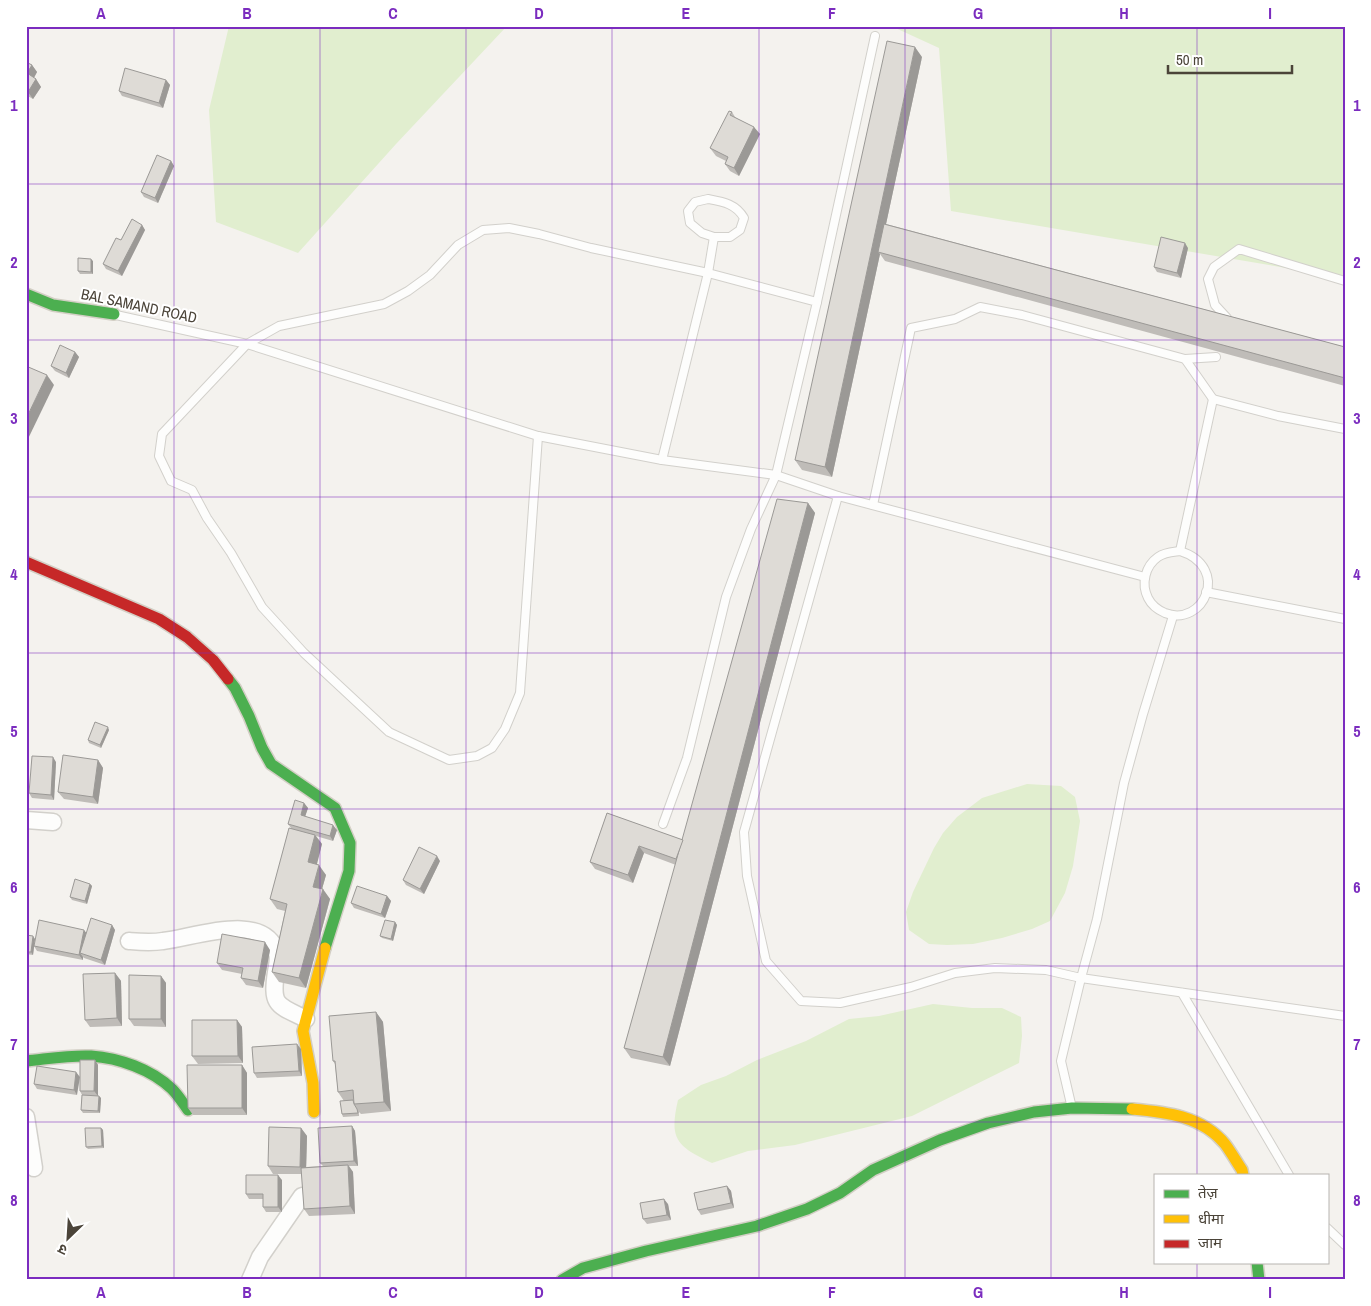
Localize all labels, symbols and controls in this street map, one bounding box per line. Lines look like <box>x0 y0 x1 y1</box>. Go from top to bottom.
text: A <box>96 2 106 24</box>
text: B <box>242 2 252 24</box>
text: C <box>388 2 398 24</box>
text: D <box>534 2 544 24</box>
text: E <box>682 2 691 24</box>
text: F <box>828 2 836 24</box>
text: G <box>973 2 983 24</box>
text: H <box>1119 2 1129 24</box>
text: I <box>1268 2 1272 24</box>
scale bar <box>1168 42 1292 74</box>
text: 50 m <box>1176 49 1203 70</box>
text: 1 <box>10 94 18 116</box>
text: 1 <box>1353 94 1361 116</box>
text: 2 <box>10 251 18 273</box>
text: 2 <box>1353 251 1361 273</box>
street label: BAL SAMAND ROAD <box>79 283 199 328</box>
text: 3 <box>10 407 18 429</box>
text: 3 <box>1353 407 1361 429</box>
text: 4 <box>10 563 18 585</box>
text: 4 <box>1353 563 1361 585</box>
text: 5 <box>10 720 18 742</box>
text: 5 <box>1353 720 1361 742</box>
text: 6 <box>10 876 18 898</box>
text: 6 <box>1353 876 1361 898</box>
text: 7 <box>10 1033 18 1055</box>
text: 7 <box>1353 1033 1361 1055</box>
legend <box>1154 1174 1328 1264</box>
text: तेज़ <box>1198 1182 1219 1203</box>
text: 8 <box>10 1189 18 1211</box>
text: 8 <box>1353 1189 1361 1211</box>
text: धीमा <box>1198 1208 1225 1229</box>
north arrow <box>42 1214 92 1264</box>
text: जाम <box>1198 1232 1223 1253</box>
text: उ <box>54 1240 70 1260</box>
text: A <box>96 1281 106 1303</box>
text: B <box>242 1281 252 1303</box>
text: C <box>388 1281 398 1303</box>
text: D <box>534 1281 544 1303</box>
text: E <box>682 1281 691 1303</box>
text: F <box>828 1281 836 1303</box>
text: G <box>973 1281 983 1303</box>
text: H <box>1119 1281 1129 1303</box>
text: I <box>1268 1281 1272 1303</box>

